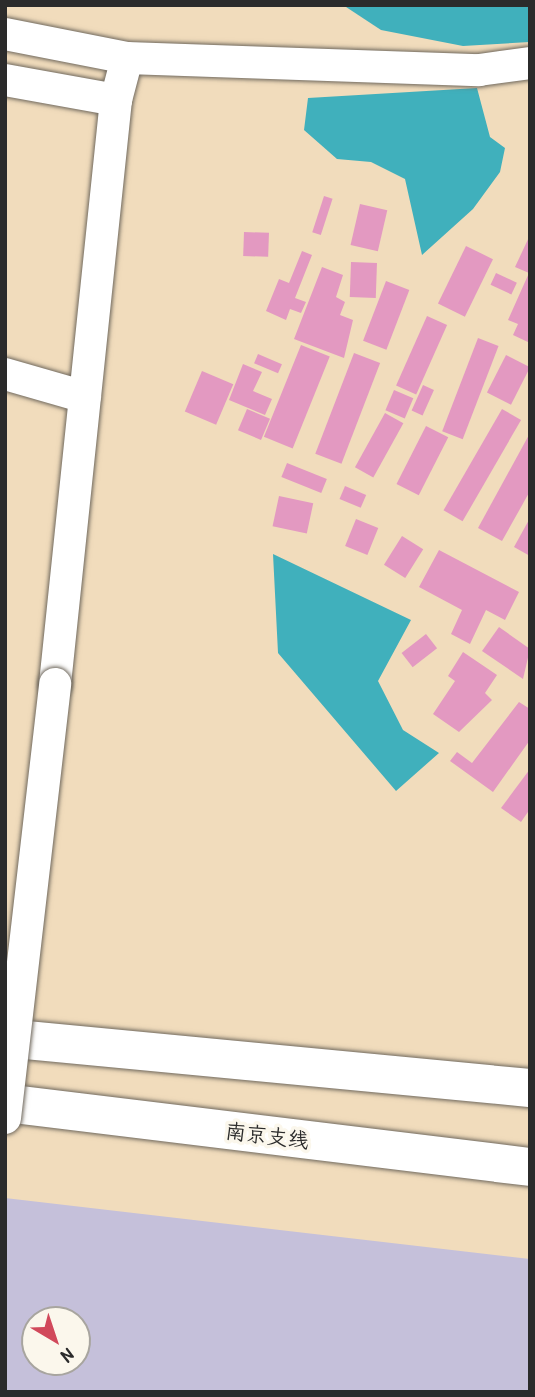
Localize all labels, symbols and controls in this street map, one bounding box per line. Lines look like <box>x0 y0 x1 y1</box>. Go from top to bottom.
street label: 南京支线 <box>224 1118 310 1154</box>
north arrow <box>21 1306 91 1376</box>
text: N <box>56 1342 80 1369</box>

